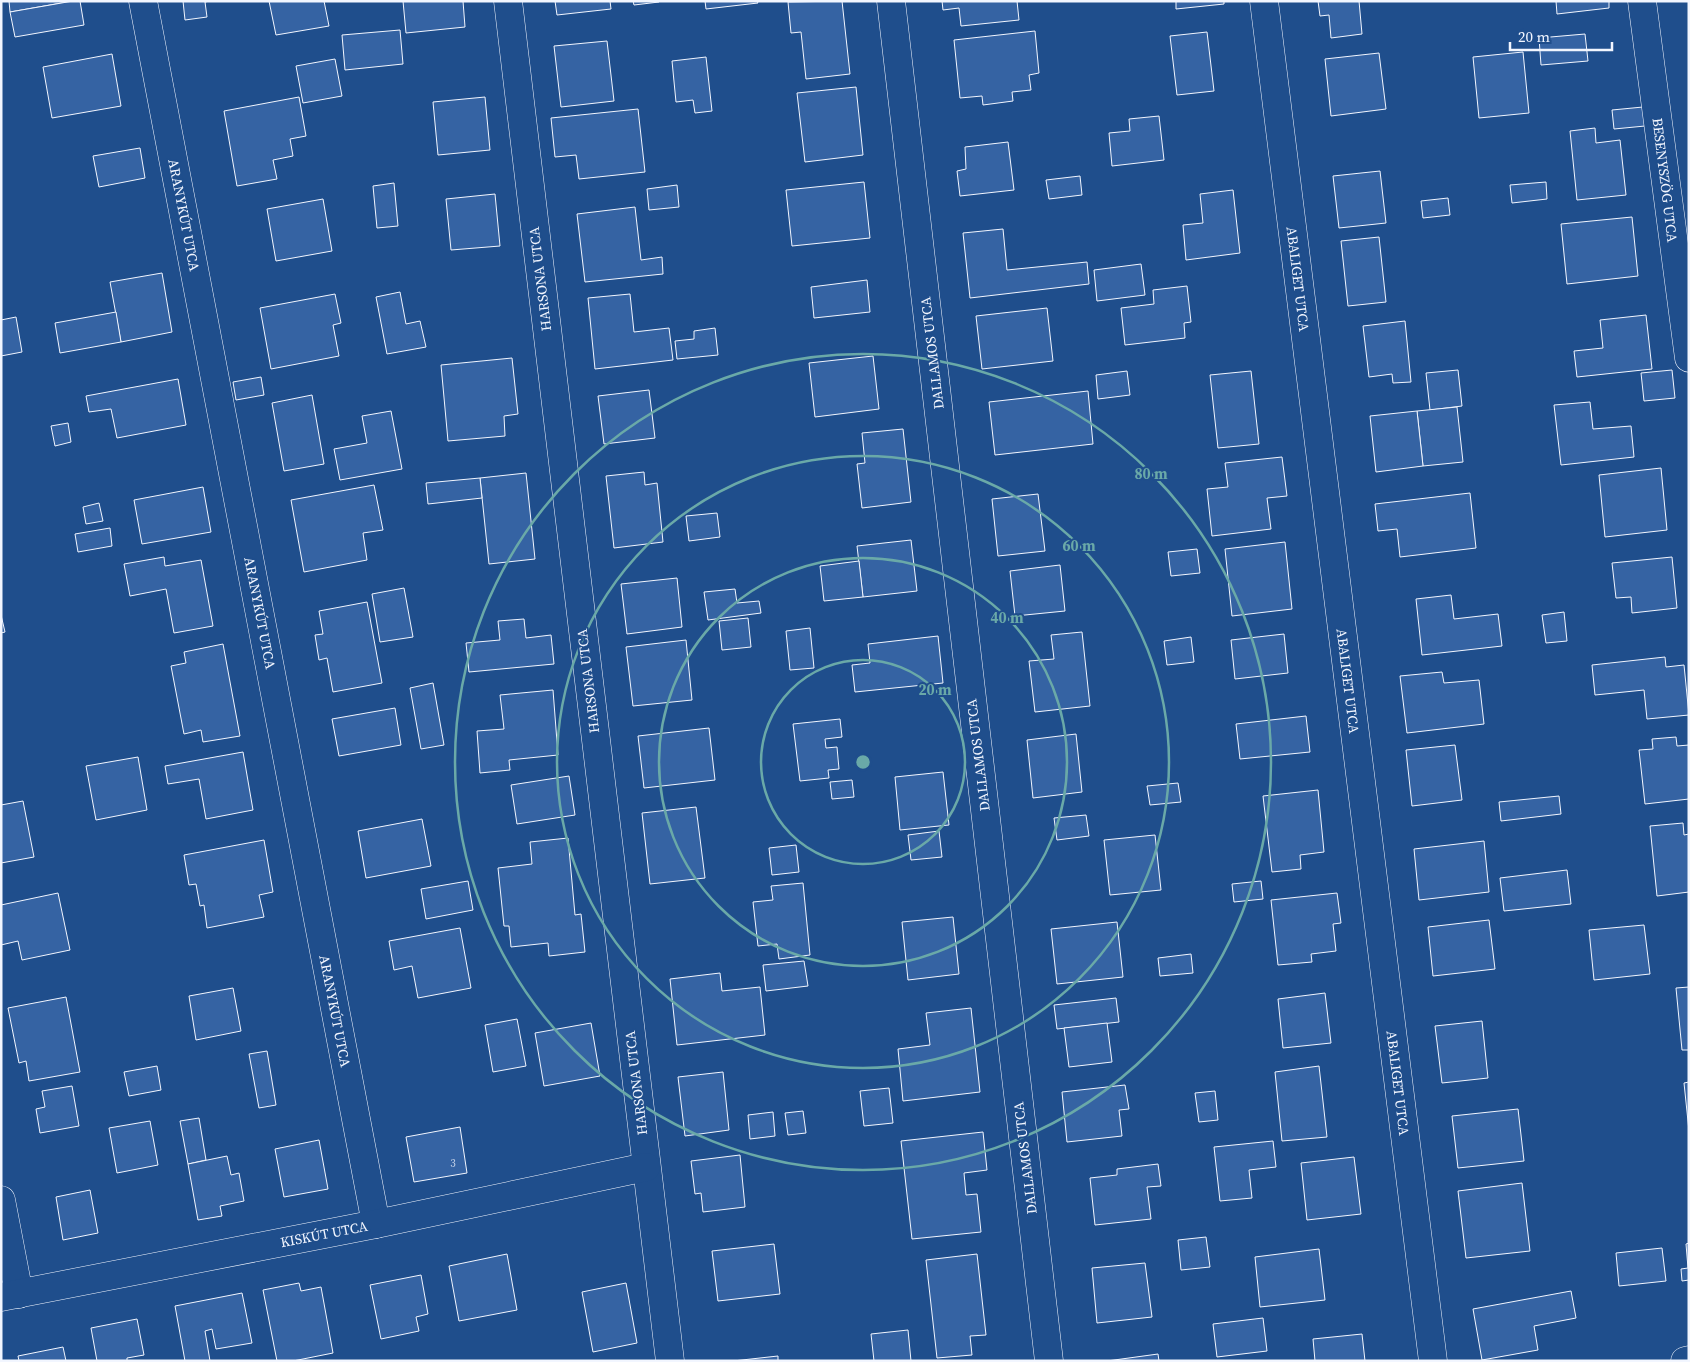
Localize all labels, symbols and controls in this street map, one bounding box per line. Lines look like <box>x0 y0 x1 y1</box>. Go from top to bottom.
scale bar <box>1510 20 1612 52</box>
text: 20 m <box>1518 26 1550 47</box>
street label: BESENYSZÖG UTCA <box>1647 117 1683 244</box>
street label: ARANYKÚT UTCA <box>163 157 205 273</box>
street label: HARSONA UTCA <box>524 225 556 332</box>
street label: ABALIGET UTCA <box>1282 225 1314 333</box>
street label: DALLAMOS UTCA <box>915 295 949 410</box>
text: 80 m <box>1134 463 1168 484</box>
text: 60 m <box>1062 535 1096 556</box>
street label: ARANYKÚT UTCA <box>239 555 281 671</box>
text: 40 m <box>990 607 1024 628</box>
street label: HARSONA UTCA <box>572 627 604 734</box>
street label: ABALIGET UTCA <box>1332 627 1364 735</box>
text: 20 m <box>918 679 952 700</box>
street label: DALLAMOS UTCA <box>961 697 995 812</box>
centre of rings <box>854 753 872 771</box>
street label: ARANYKÚT UTCA <box>314 953 356 1069</box>
street label: HARSONA UTCA <box>620 1029 652 1136</box>
street label: ABALIGET UTCA <box>1382 1029 1414 1137</box>
street label: DALLAMOS UTCA <box>1008 1100 1042 1215</box>
house number: 3 <box>450 1156 456 1171</box>
street label: KISKÚT UTCA <box>279 1216 370 1252</box>

